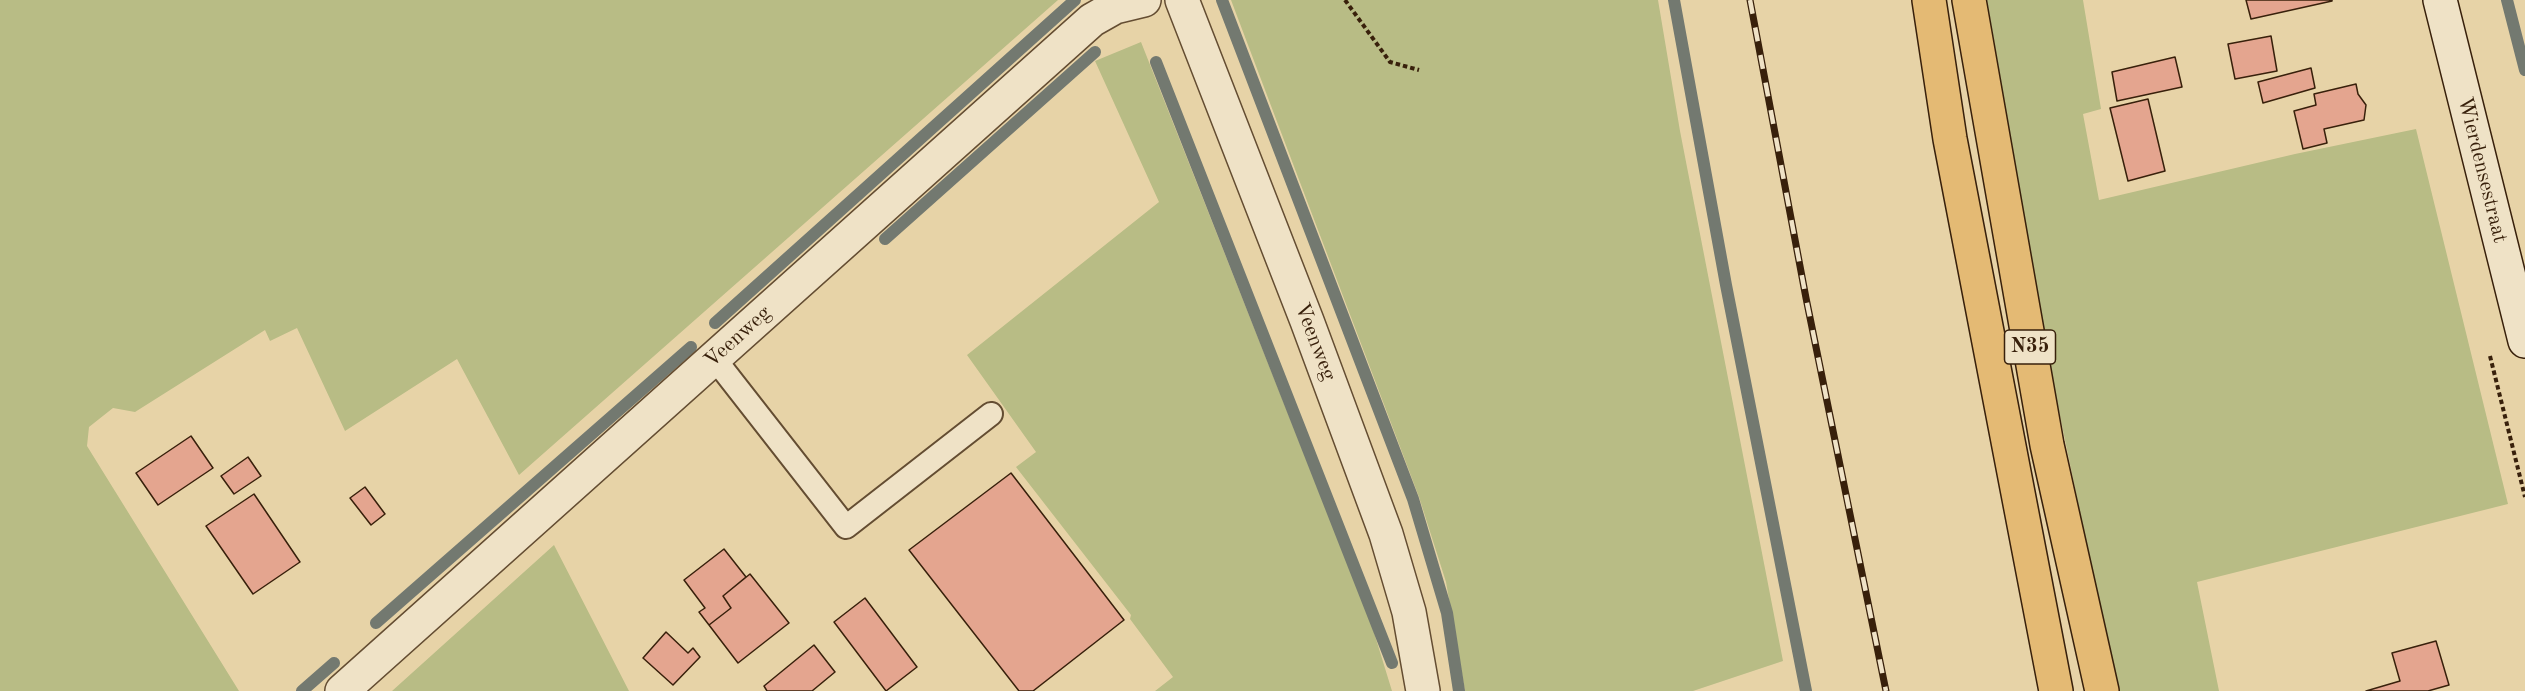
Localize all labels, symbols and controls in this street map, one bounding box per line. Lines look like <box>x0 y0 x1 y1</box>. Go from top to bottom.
street label: Wierdensestraat <box>2452 94 2512 246</box>
street label: Veenweg <box>699 300 777 374</box>
street label: Veenweg <box>1289 300 1341 384</box>
road number: N35 <box>2004 330 2056 364</box>

